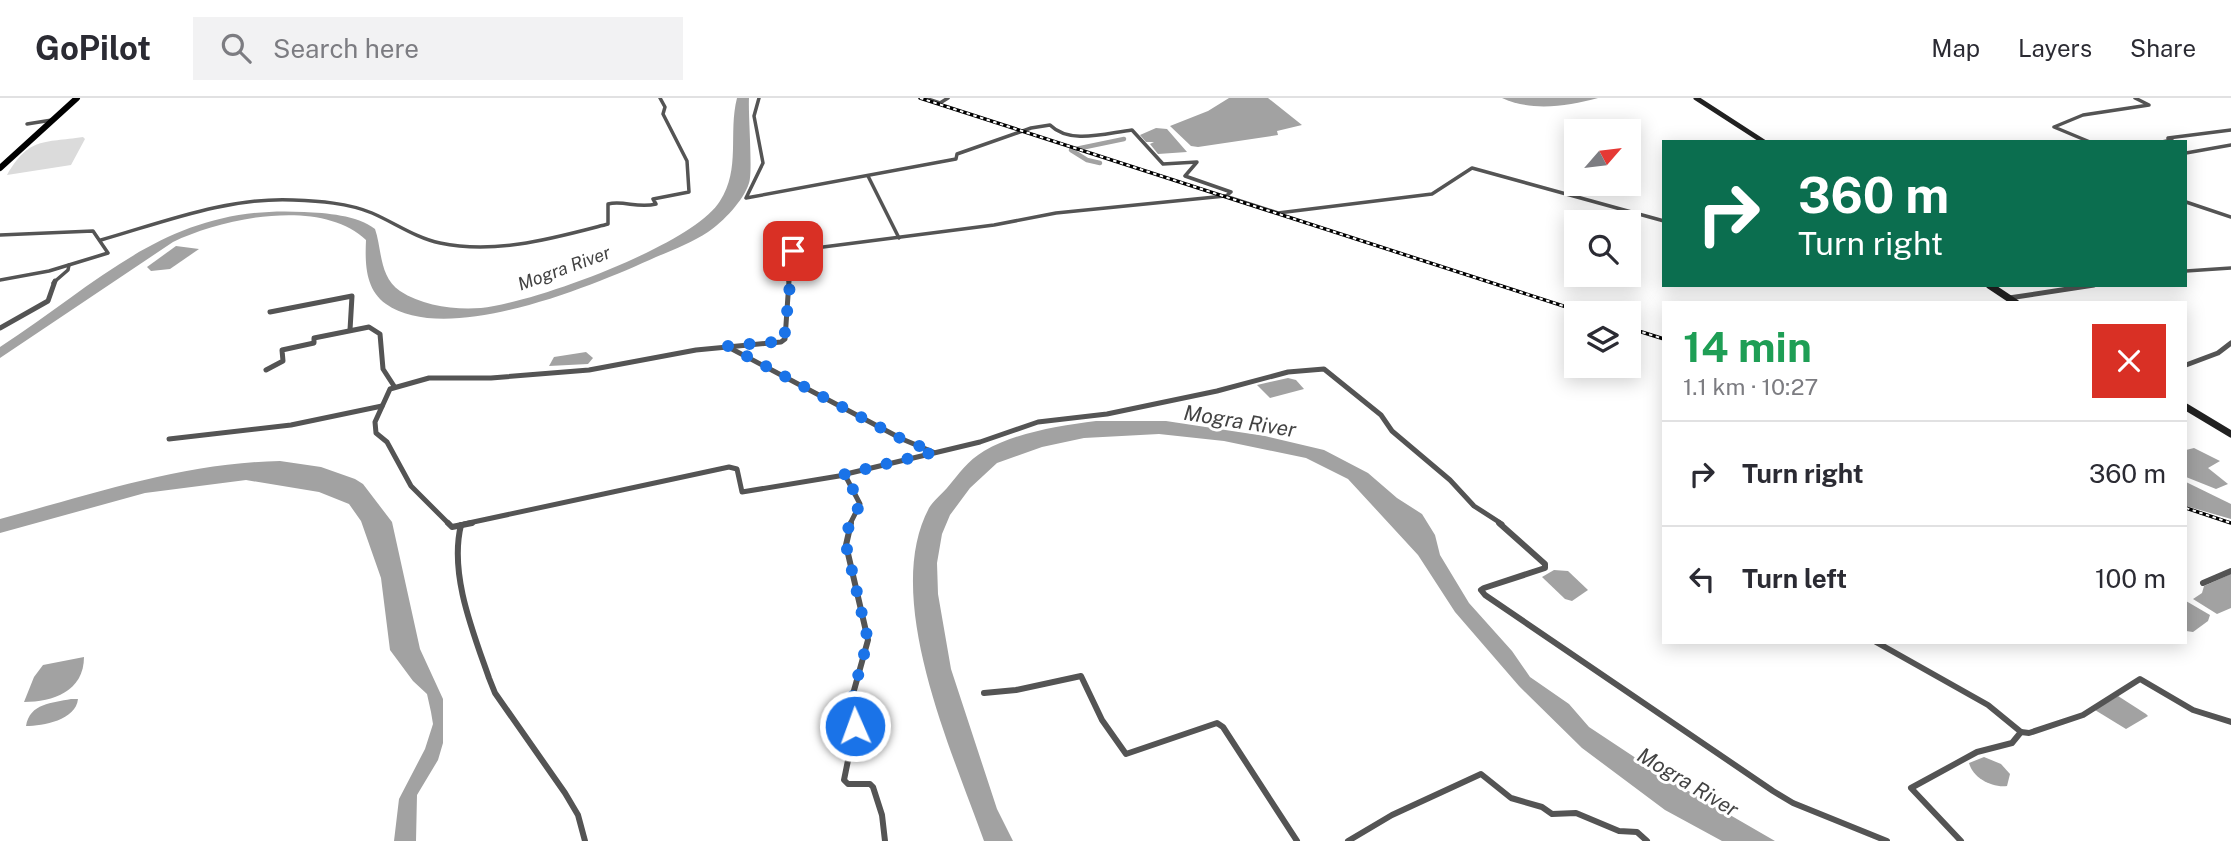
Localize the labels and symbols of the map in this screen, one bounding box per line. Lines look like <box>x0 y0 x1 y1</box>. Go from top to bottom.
north arrow <box>1564 119 1642 196</box>
pin <box>763 221 823 281</box>
water label: Mogra River <box>515 241 613 294</box>
water label: Mogra River <box>1182 400 1299 442</box>
position arrow <box>818 689 892 763</box>
water label: Mogra River <box>1633 742 1744 822</box>

